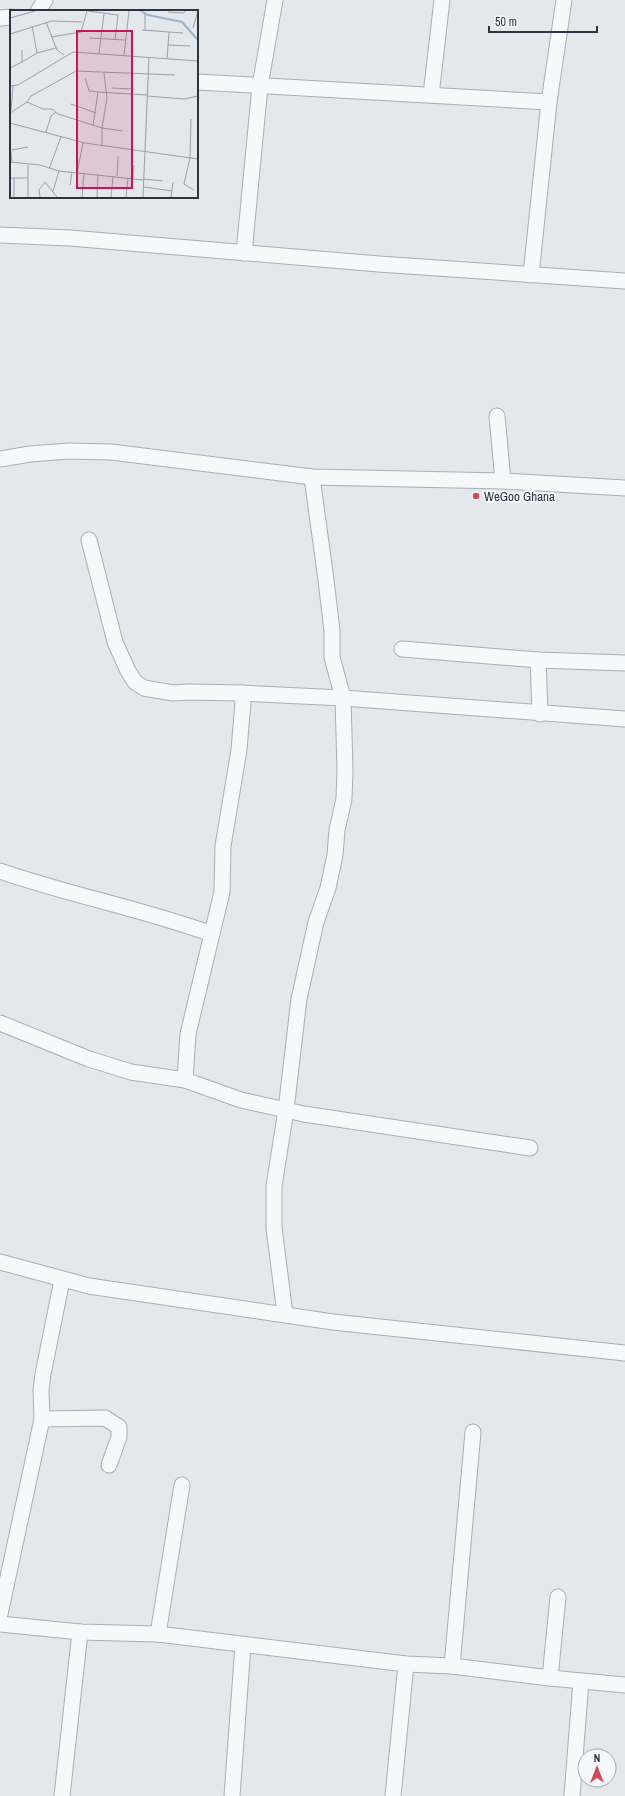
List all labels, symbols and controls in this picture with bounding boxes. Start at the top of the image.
scale bar [489,8,597,34]
inset map [10,10,198,198]
text: 50 m [495,14,517,30]
place label: WeGoo Ghana [484,488,555,505]
marker: WeGoo Ghana [471,491,481,501]
north arrow [577,1748,617,1788]
text: N [594,1751,600,1765]

